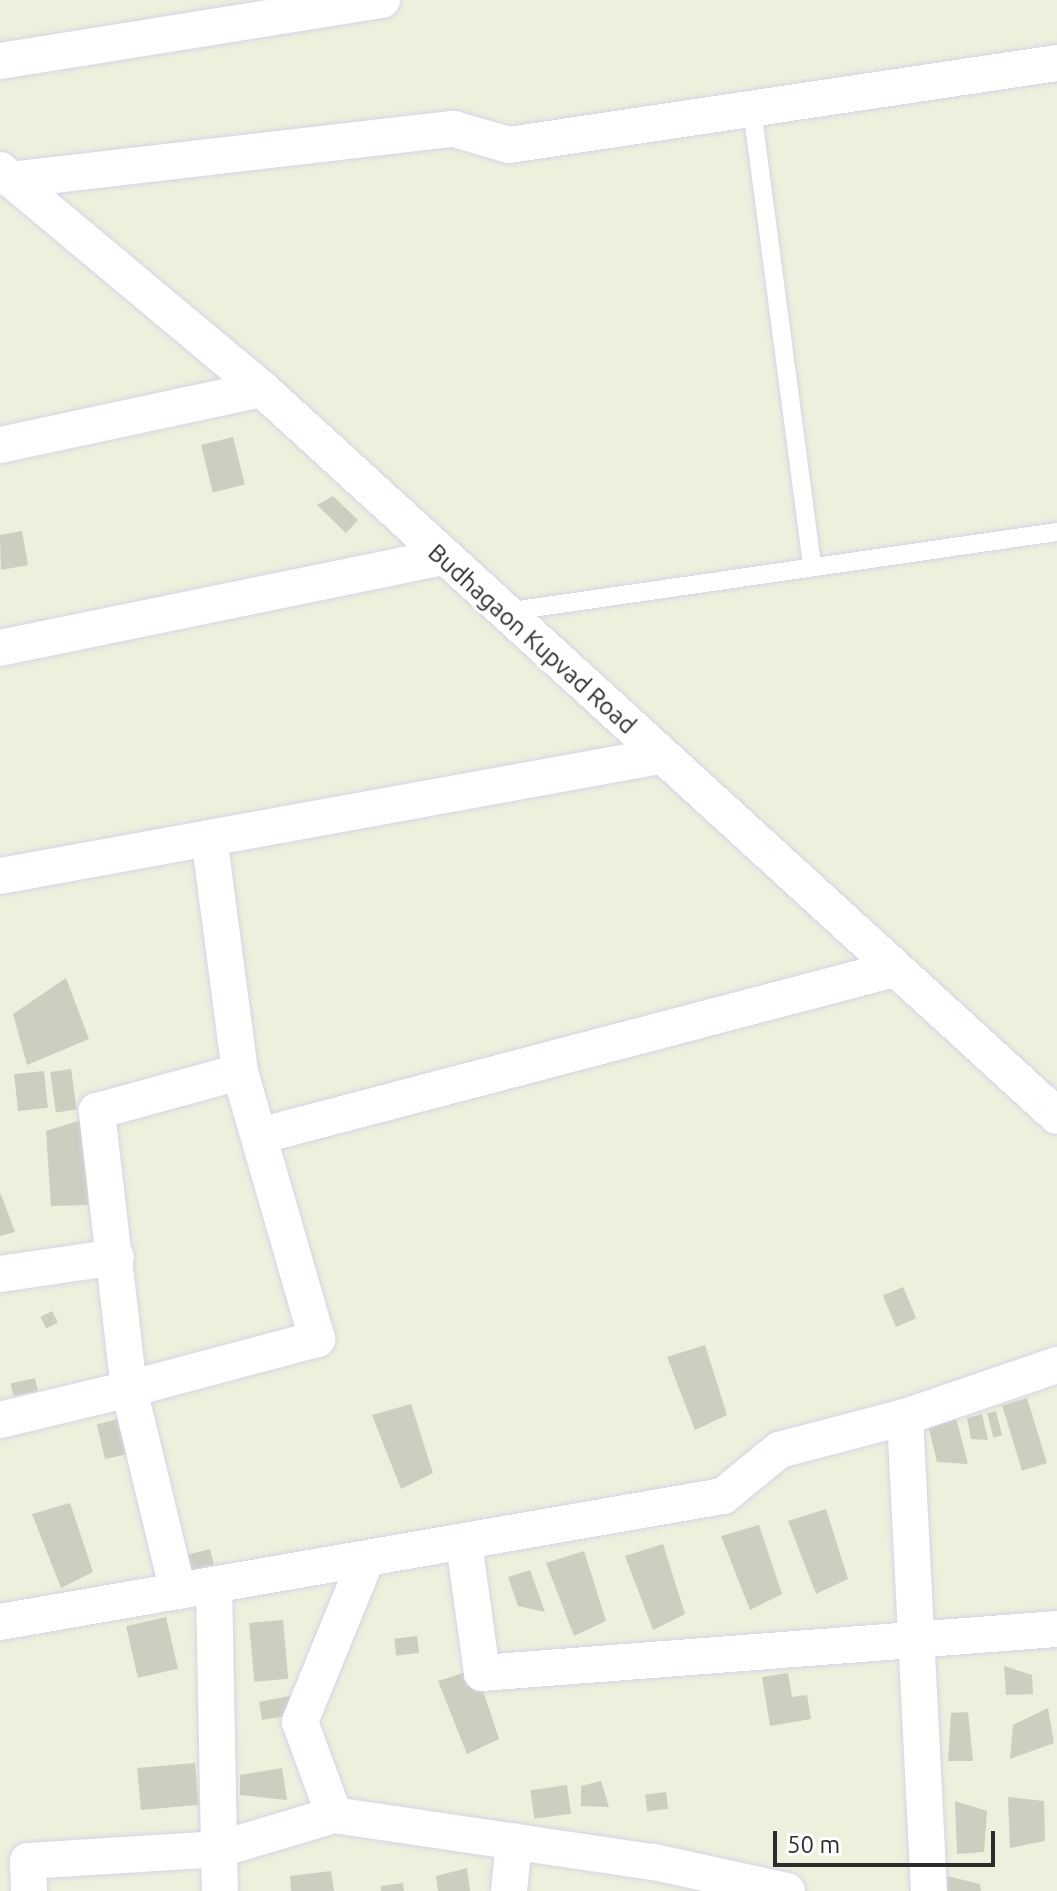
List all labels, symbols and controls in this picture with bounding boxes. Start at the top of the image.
street label: Budhagaon Kupvad Road [422,538,642,740]
scale bar [777,1815,999,1865]
text: 50 m [787,1831,840,1858]

